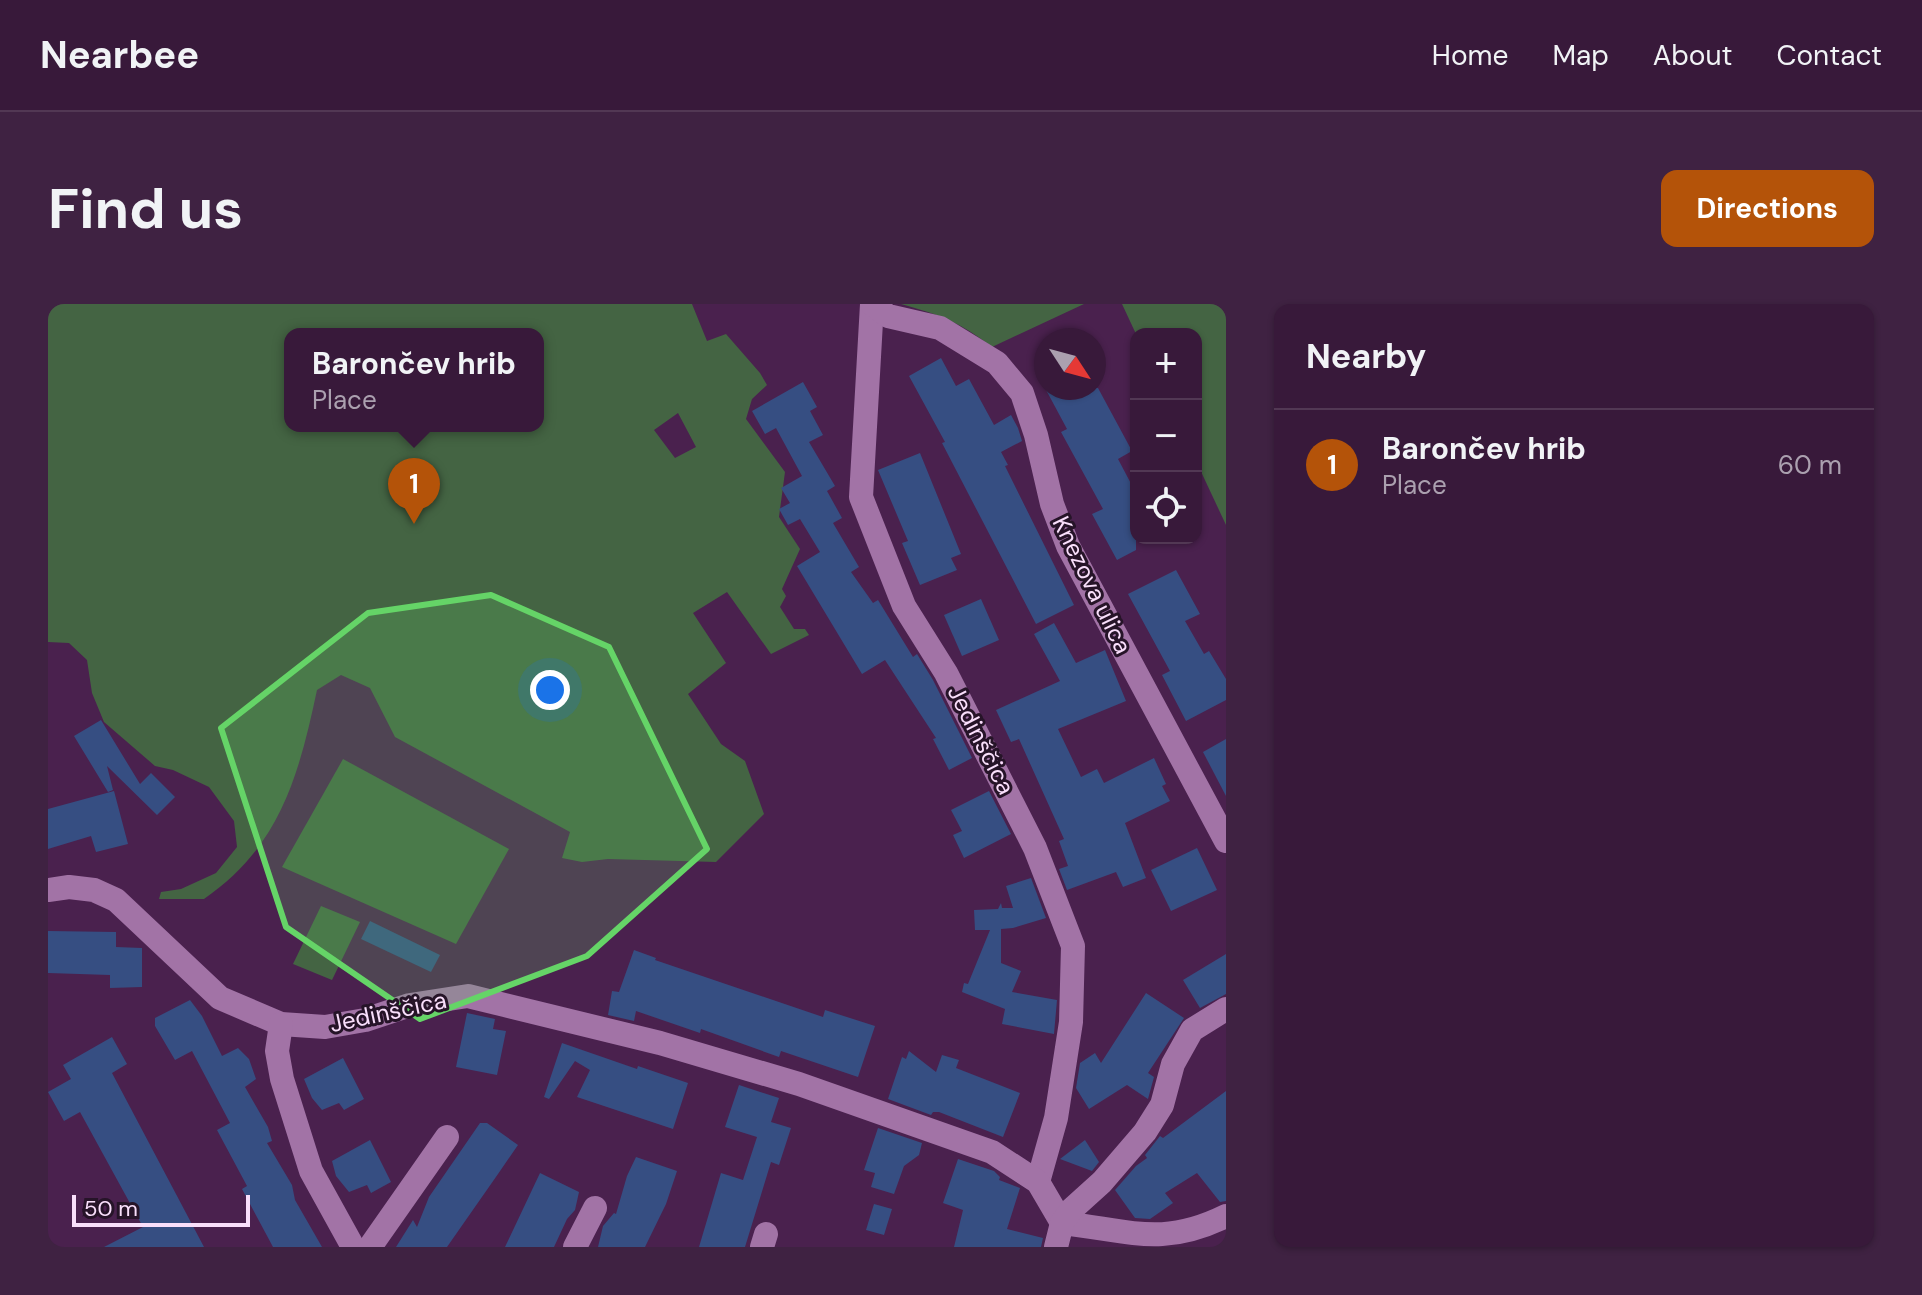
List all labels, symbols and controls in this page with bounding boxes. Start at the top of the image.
text: Nearbee [40,30,199,80]
text: Home [1432,37,1508,74]
text: Map [1552,37,1609,74]
text: About [1653,37,1732,74]
text: Contact [1776,37,1882,74]
button: Directions [1661,170,1874,247]
text: Find us [48,172,243,245]
popup [284,328,544,432]
north arrow [1034,328,1106,400]
map controls [1130,328,1202,544]
button: + [1130,328,1202,400]
text: Nearby [1306,334,1426,379]
text: Barončev hrib [312,344,516,383]
text: Place [312,383,377,417]
button: − [1130,400,1202,472]
text: Barončev hrib [1382,429,1586,468]
text: 1 [1327,448,1337,482]
text: 60 m [1778,448,1842,482]
pin: 1 [388,458,440,524]
text: Place [1382,468,1447,502]
button: locate [1130,472,1202,544]
street label: Knezova ulica [1046,511,1139,659]
your location [530,670,570,710]
street label: Jedinščica [941,680,1022,800]
street label: Jedinščica [327,984,449,1039]
scale bar [72,1191,250,1227]
text: 50 m [84,1194,138,1223]

